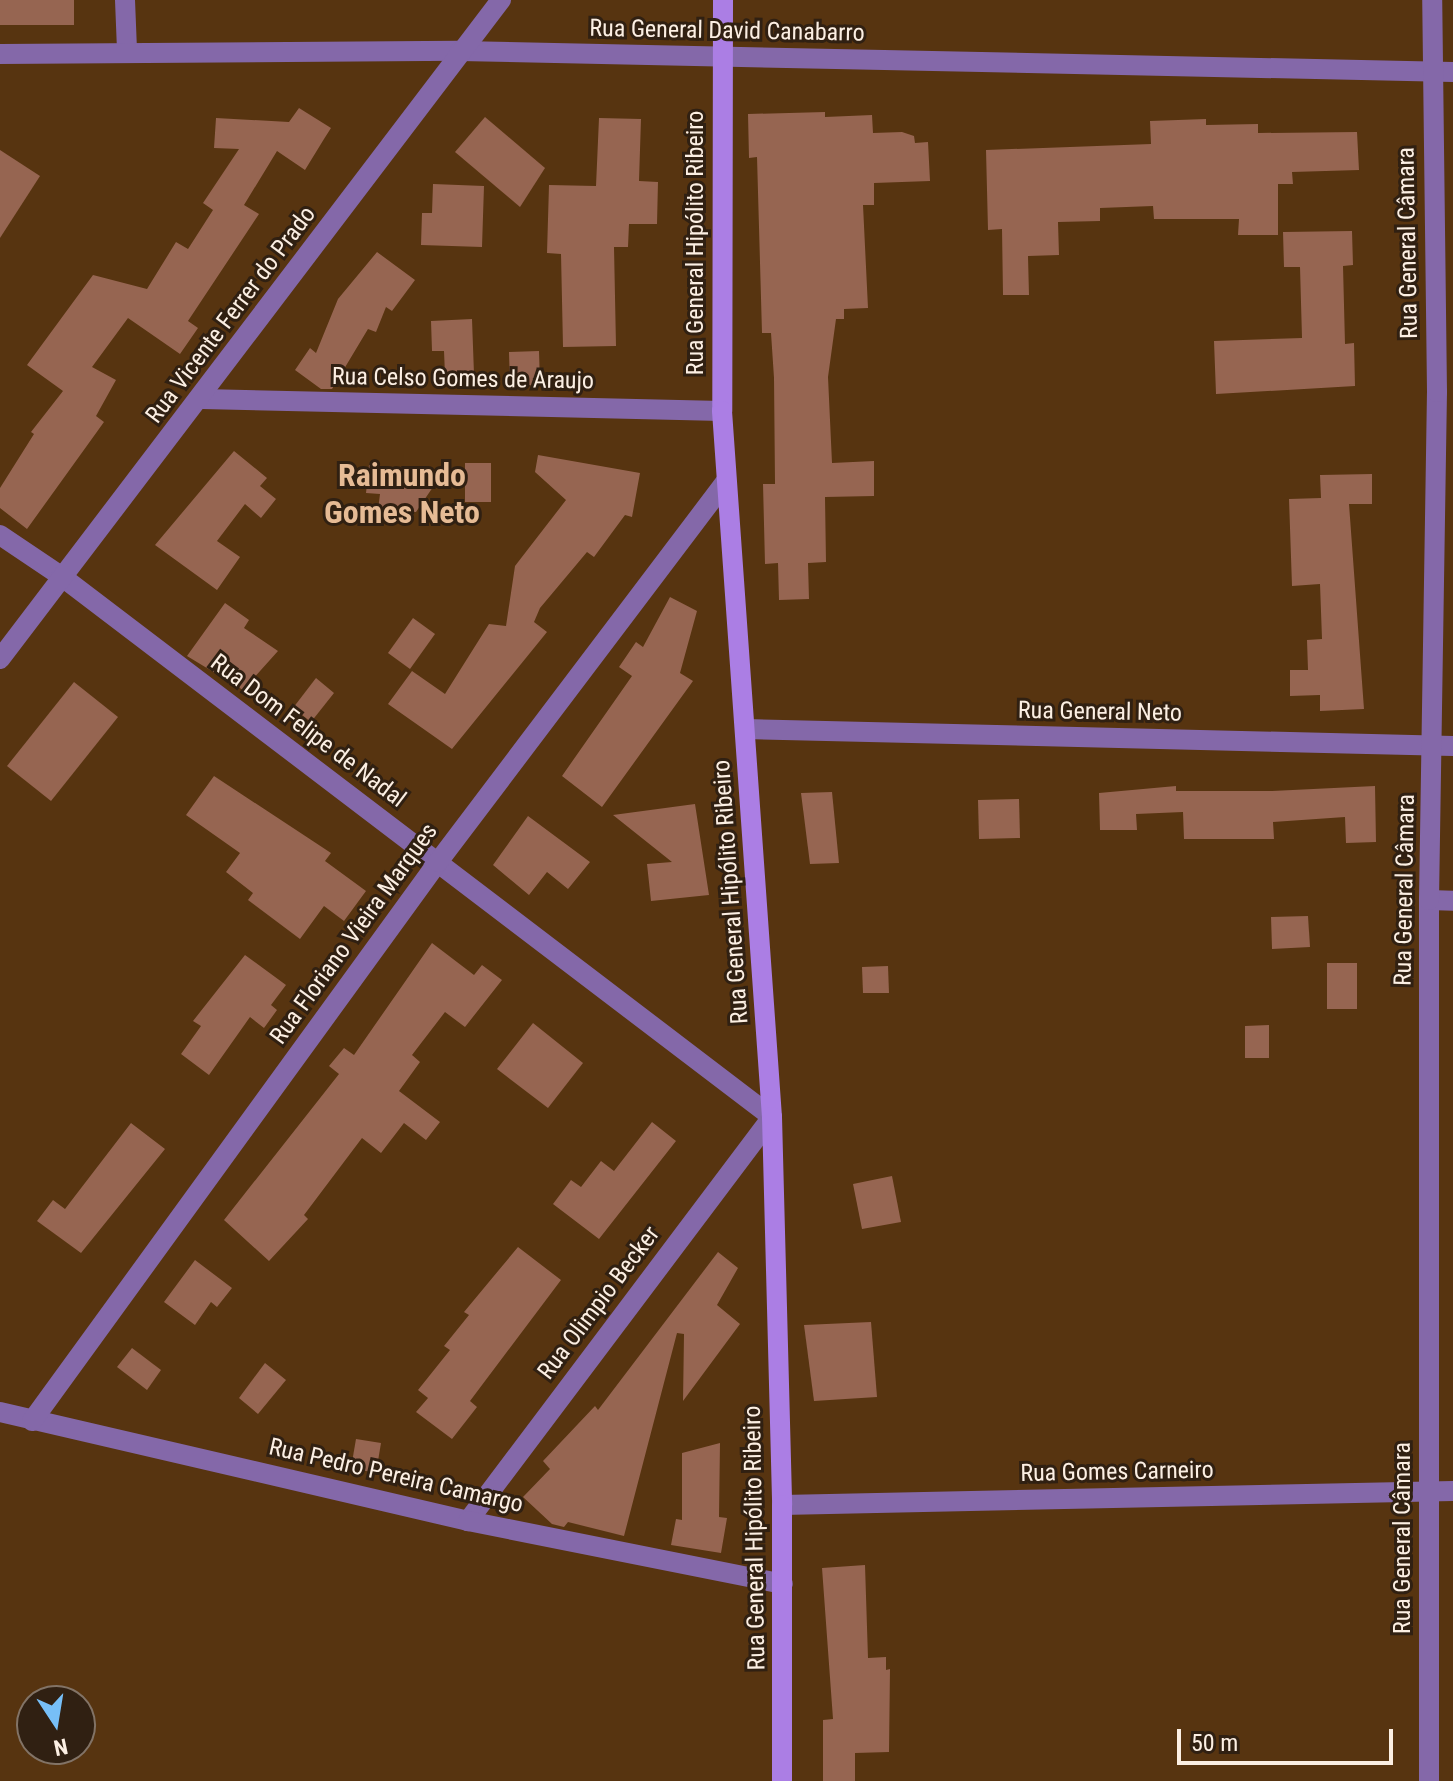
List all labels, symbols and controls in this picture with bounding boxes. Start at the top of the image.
street label: Rua General David Canabarro [589,14,865,48]
street label: Rua General Hipólito Ribeiro [682,111,710,375]
street label: Rua General Câmara [1392,147,1424,339]
street label: Rua Vicente Ferrer do Prado [140,201,322,429]
street label: Rua Celso Gomes de Araujo [332,362,594,396]
district label: Raimundo Gomes Neto [324,457,480,532]
street label: Rua Dom Felipe de Nadal [205,648,411,814]
street label: Rua General Neto [1018,696,1182,728]
street label: Rua General Hipólito Ribeiro [707,759,755,1025]
street label: Rua General Câmara [1389,794,1421,986]
street label: Rua Floriano Vieira Marques [264,818,444,1050]
street label: Rua Olimpio Becker [532,1221,666,1385]
street label: Rua General Hipólito Ribeiro [738,1405,772,1671]
street label: Rua Pedro Pereira Camargo [266,1433,526,1519]
street label: Rua General Câmara [1389,1442,1417,1634]
street label: Rua Gomes Carneiro [1020,1456,1214,1488]
north arrow [16,1685,96,1765]
scale bar [1181,1713,1397,1763]
text: 50 m [1191,1729,1238,1757]
text: N [51,1733,70,1761]

